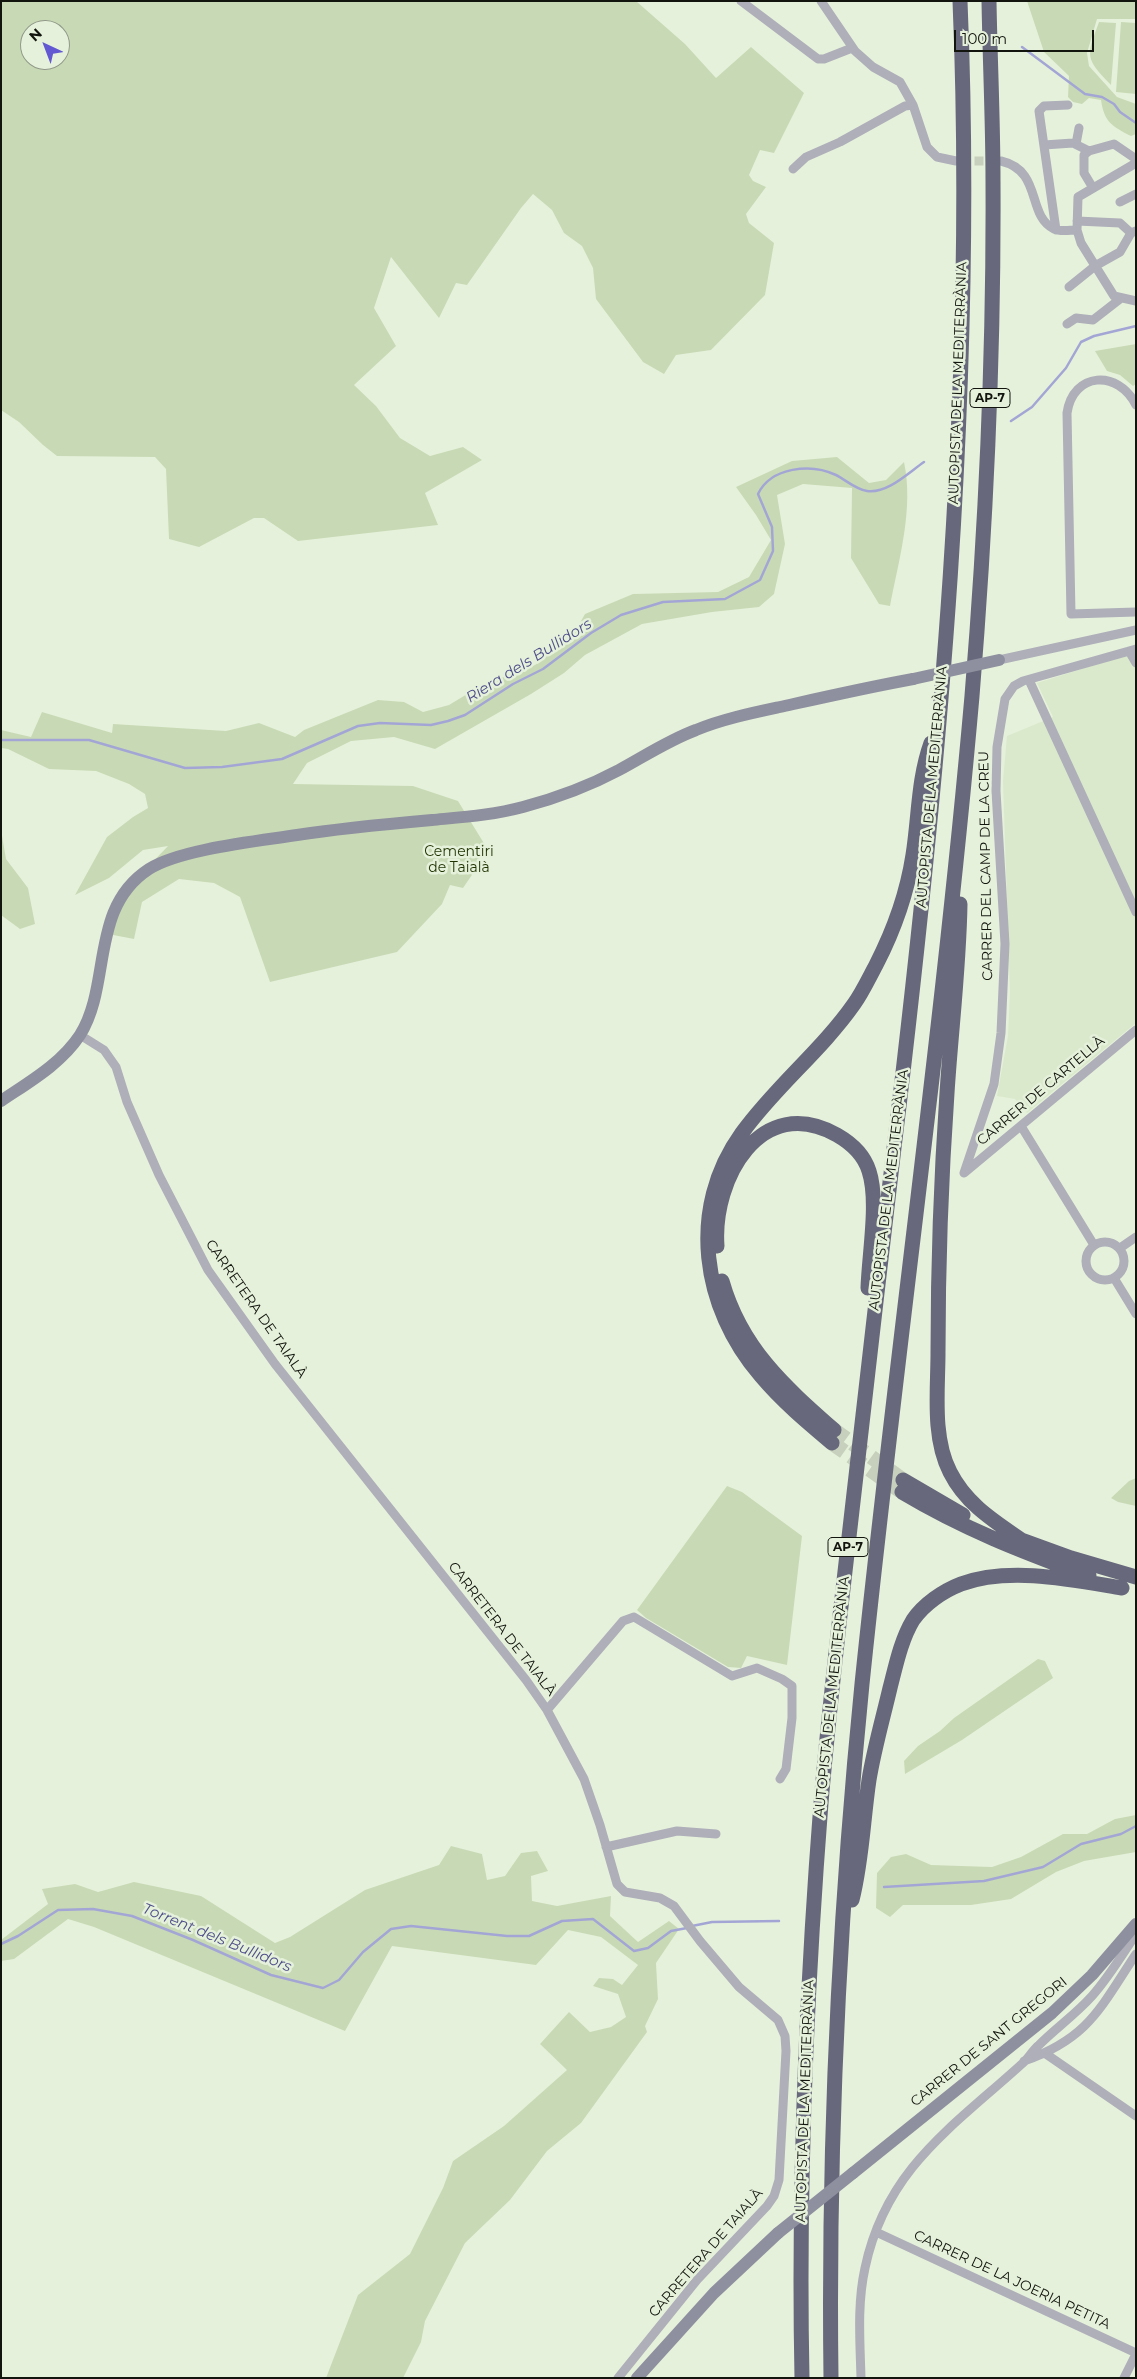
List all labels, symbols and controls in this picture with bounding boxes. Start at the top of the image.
north arrow [20,20,70,70]
scale bar [957,20,1097,52]
text: N [25,24,46,45]
text: 100 m [962,29,1007,48]
street label: AUTOPISTA DE LA MEDITERRÀNIA [945,261,971,505]
road number: AP-7 [970,388,1010,408]
water label: Riera dels Bullidors [463,615,595,707]
street label: AUTOPISTA DE LA MEDITERRÀNIA [913,665,951,909]
street label: CARRER DEL CAMP DE LA CREU [976,751,996,981]
park label: Cementiri de Taialà [424,844,494,876]
street label: CARRER DE CARTELLÀ [974,1033,1108,1149]
street label: AUTOPISTA DE LA MEDITERRÀNIA [866,1069,912,1311]
street label: CARRETERA DE TAIALÀ [202,1236,310,1382]
road number: AP-7 [828,1538,868,1556]
street label: CARRETERA DE TAIALÀ [445,1559,559,1699]
street label: AUTOPISTA DE LA MEDITERRÀNIA [811,1575,853,1819]
water label: Torrent dels Bullidors [140,1900,294,1976]
street label: CARRER DE SANT GREGORI [907,1974,1071,2110]
street label: AUTOPISTA DE LA MEDITERRÀNIA [792,1979,818,2223]
street label: CARRETERA DE TAIALÀ [645,2185,767,2321]
street label: CARRER DE LA JOERIA PETITA [911,2227,1113,2333]

